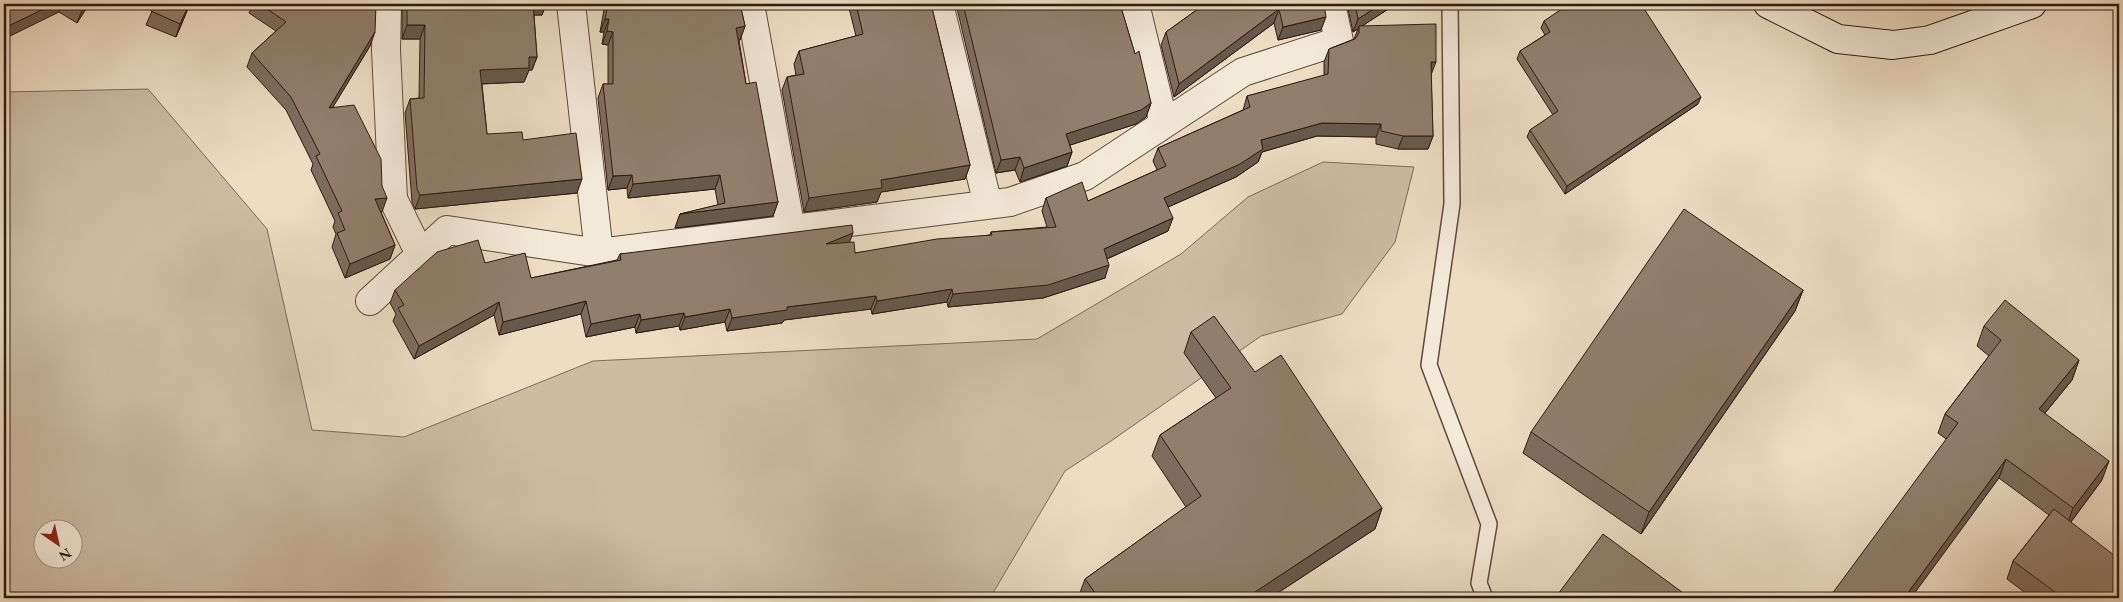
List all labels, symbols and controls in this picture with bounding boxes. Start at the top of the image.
north arrow [32,520,82,570]
text: N [55,544,75,566]

